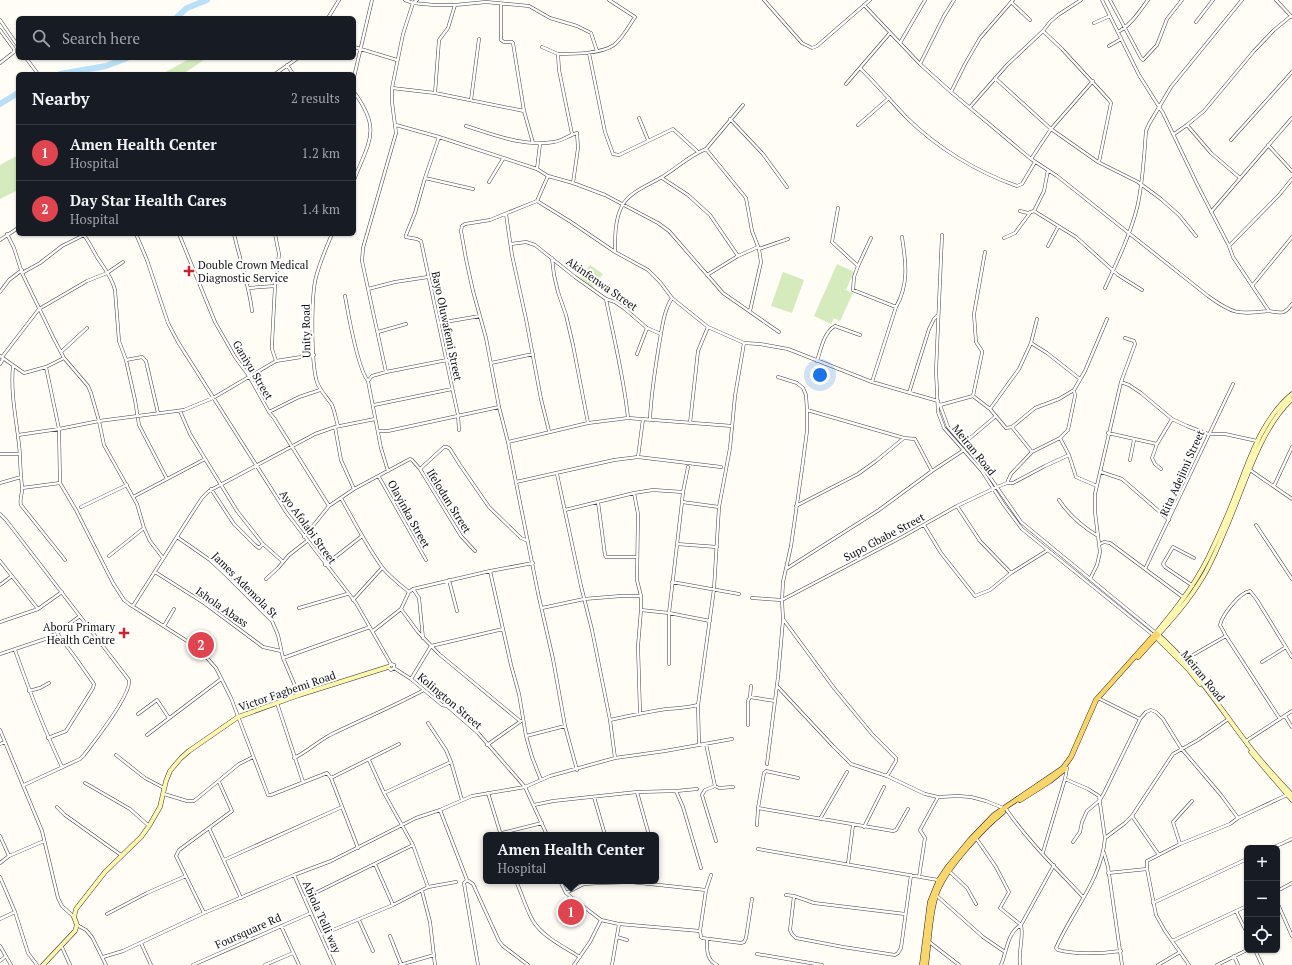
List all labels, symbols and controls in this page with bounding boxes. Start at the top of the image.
search box [16,16,356,60]
icon: search [30,27,52,49]
text: Search here [62,28,140,48]
text: Nearby [32,87,90,110]
text: 2 results [291,89,340,107]
text: Amen Health Center [70,134,217,154]
text: 1 [41,144,49,162]
text: 1.2 km [301,144,340,162]
text: Hospital [70,154,119,172]
text: Day Star Health Cares [70,190,227,210]
text: 2 [41,200,49,218]
text: 1.4 km [301,200,340,218]
text: Hospital [70,210,119,228]
street label: Akinfenwa Street [563,254,641,314]
place label: Double Crown Medical Diagnostic Service [198,258,309,285]
marker: Double Crown Medical Diagnostic Service [183,265,195,277]
street label: Bayo Oluwafemi Street [429,270,465,382]
street label: Unity Road [299,304,313,358]
street label: Ganiyu Street [230,338,276,402]
your location [810,365,830,385]
street label: Meiran Road [949,422,999,478]
street label: Rita Adejimi Street [1157,428,1207,518]
street label: Ifelodun Street [424,466,474,536]
street label: Olayinka Street [385,478,433,550]
street label: Ayo Afolabi Street [276,487,340,567]
street label: Supo Gbabe Street [841,510,927,564]
street label: James Ademola St [209,549,281,621]
street label: Ishola Abass [193,584,251,630]
place label: Aboru Primary Health Centre [43,620,115,647]
marker: Aboru Primary Health Centre [118,627,130,639]
pin: 2 [188,630,214,660]
street label: Meiran Road [1178,648,1228,704]
street label: Victor Fagbemi Road [237,668,337,714]
street label: Kolington Street [415,670,485,732]
popup [483,832,659,884]
text: Amen Health Center [498,839,644,859]
map controls [1244,845,1280,953]
button: + [1244,845,1280,881]
text: Hospital [498,859,546,877]
street label: Abiola Telli way [300,879,344,956]
button: − [1244,881,1280,917]
pin: 1 [558,897,584,927]
street label: Foursquare Rd [213,910,283,952]
button: locate [1244,917,1280,953]

